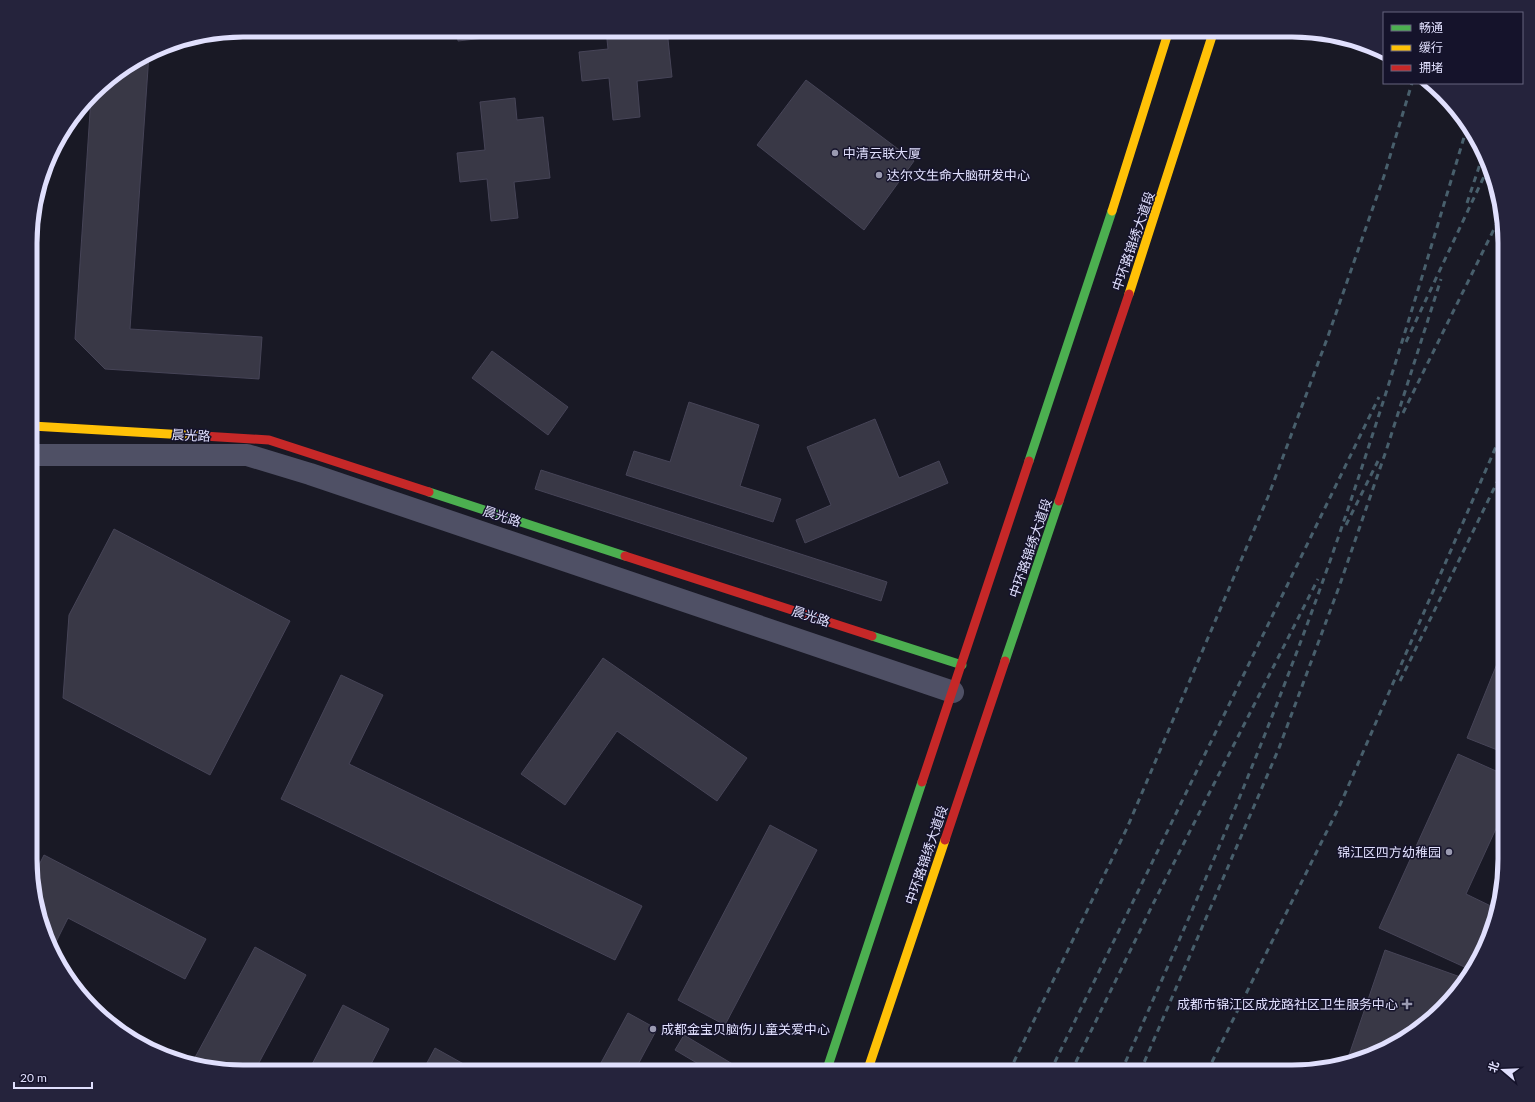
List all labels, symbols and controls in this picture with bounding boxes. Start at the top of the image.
legend [1383,12,1523,84]
text: 畅通 [1419,20,1443,35]
text: 缓行 [1419,40,1443,55]
text: 拥堵 [1419,60,1443,75]
place label: 中清云联大厦 [843,145,921,161]
marker: 中清云联大厦 [830,148,840,158]
place label: 达尔文生命大脑研发中心 [887,167,1030,183]
marker: 达尔文生命大脑研发中心 [874,170,884,180]
street label: 中环路锦绣大道段 [1109,189,1157,293]
street label: 晨光路 [171,426,211,444]
street label: 中环路锦绣大道段 [1006,496,1054,600]
street label: 晨光路 [481,502,523,530]
street label: 晨光路 [790,602,832,630]
street label: 中环路锦绣大道段 [902,803,950,907]
place label: 锦江区四方幼稚园 [1337,844,1441,860]
marker: 锦江区四方幼稚园 [1444,847,1454,857]
place label: 成都市锦江区成龙路社区卫生服务中心 [1177,996,1398,1012]
marker: 成都市锦江区成龙路社区卫生服务中心 [1401,998,1413,1010]
place label: 成都金宝贝脑伤儿童关爱中心 [661,1021,830,1037]
marker: 成都金宝贝脑伤儿童关爱中心 [648,1024,658,1034]
north arrow [1483,1050,1523,1090]
text: 北 [1485,1059,1501,1074]
scale bar [14,1064,92,1090]
text: 20 m [20,1070,47,1085]

